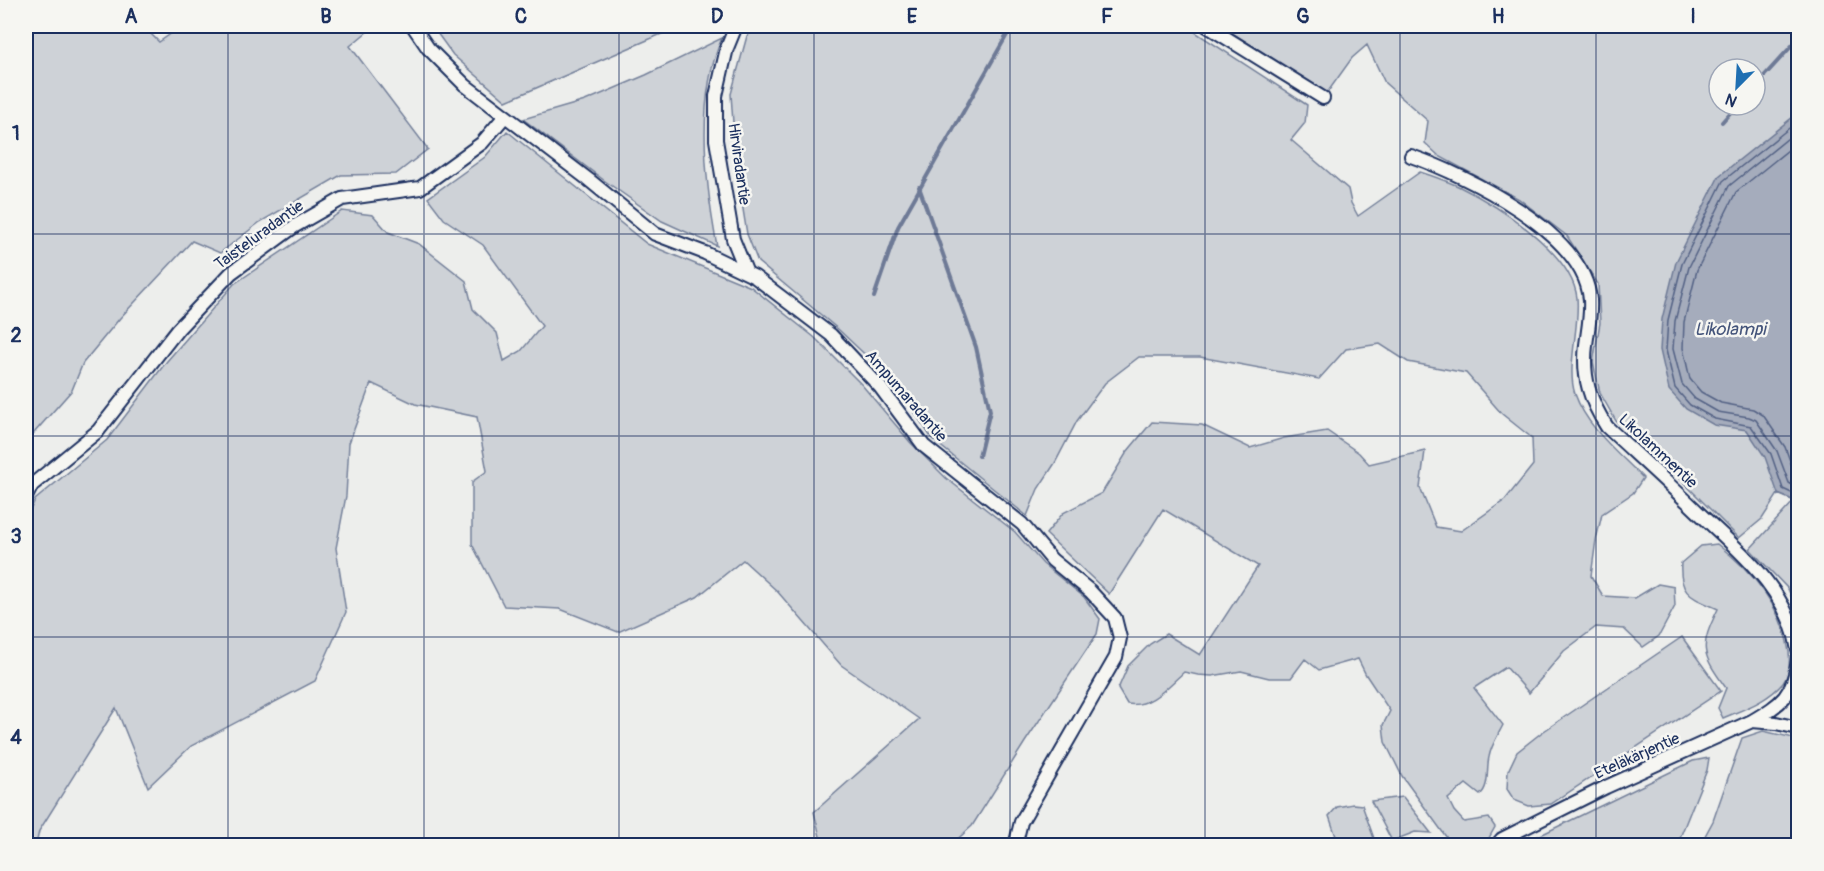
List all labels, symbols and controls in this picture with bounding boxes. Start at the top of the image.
text: A [125,4,138,29]
text: B [320,4,332,29]
text: C [515,4,527,29]
text: D [711,4,724,29]
text: E [907,4,918,29]
text: F [1101,4,1113,29]
text: G [1296,4,1310,29]
text: H [1492,4,1505,29]
text: I [1690,4,1696,29]
north arrow [1707,57,1767,117]
text: N [1722,88,1740,111]
text: 1 [12,121,20,146]
street label: Hirviradantie [723,122,755,206]
street label: Taisteluradantie [210,196,308,274]
water label: Likolampi [1695,318,1768,341]
text: 2 [10,323,22,348]
street label: Ampumaradantie [861,346,951,446]
street label: Likolammentie [1614,409,1702,493]
text: 3 [10,524,22,549]
text: 4 [10,725,22,750]
street label: Eteläkärjentie [1591,728,1683,784]

